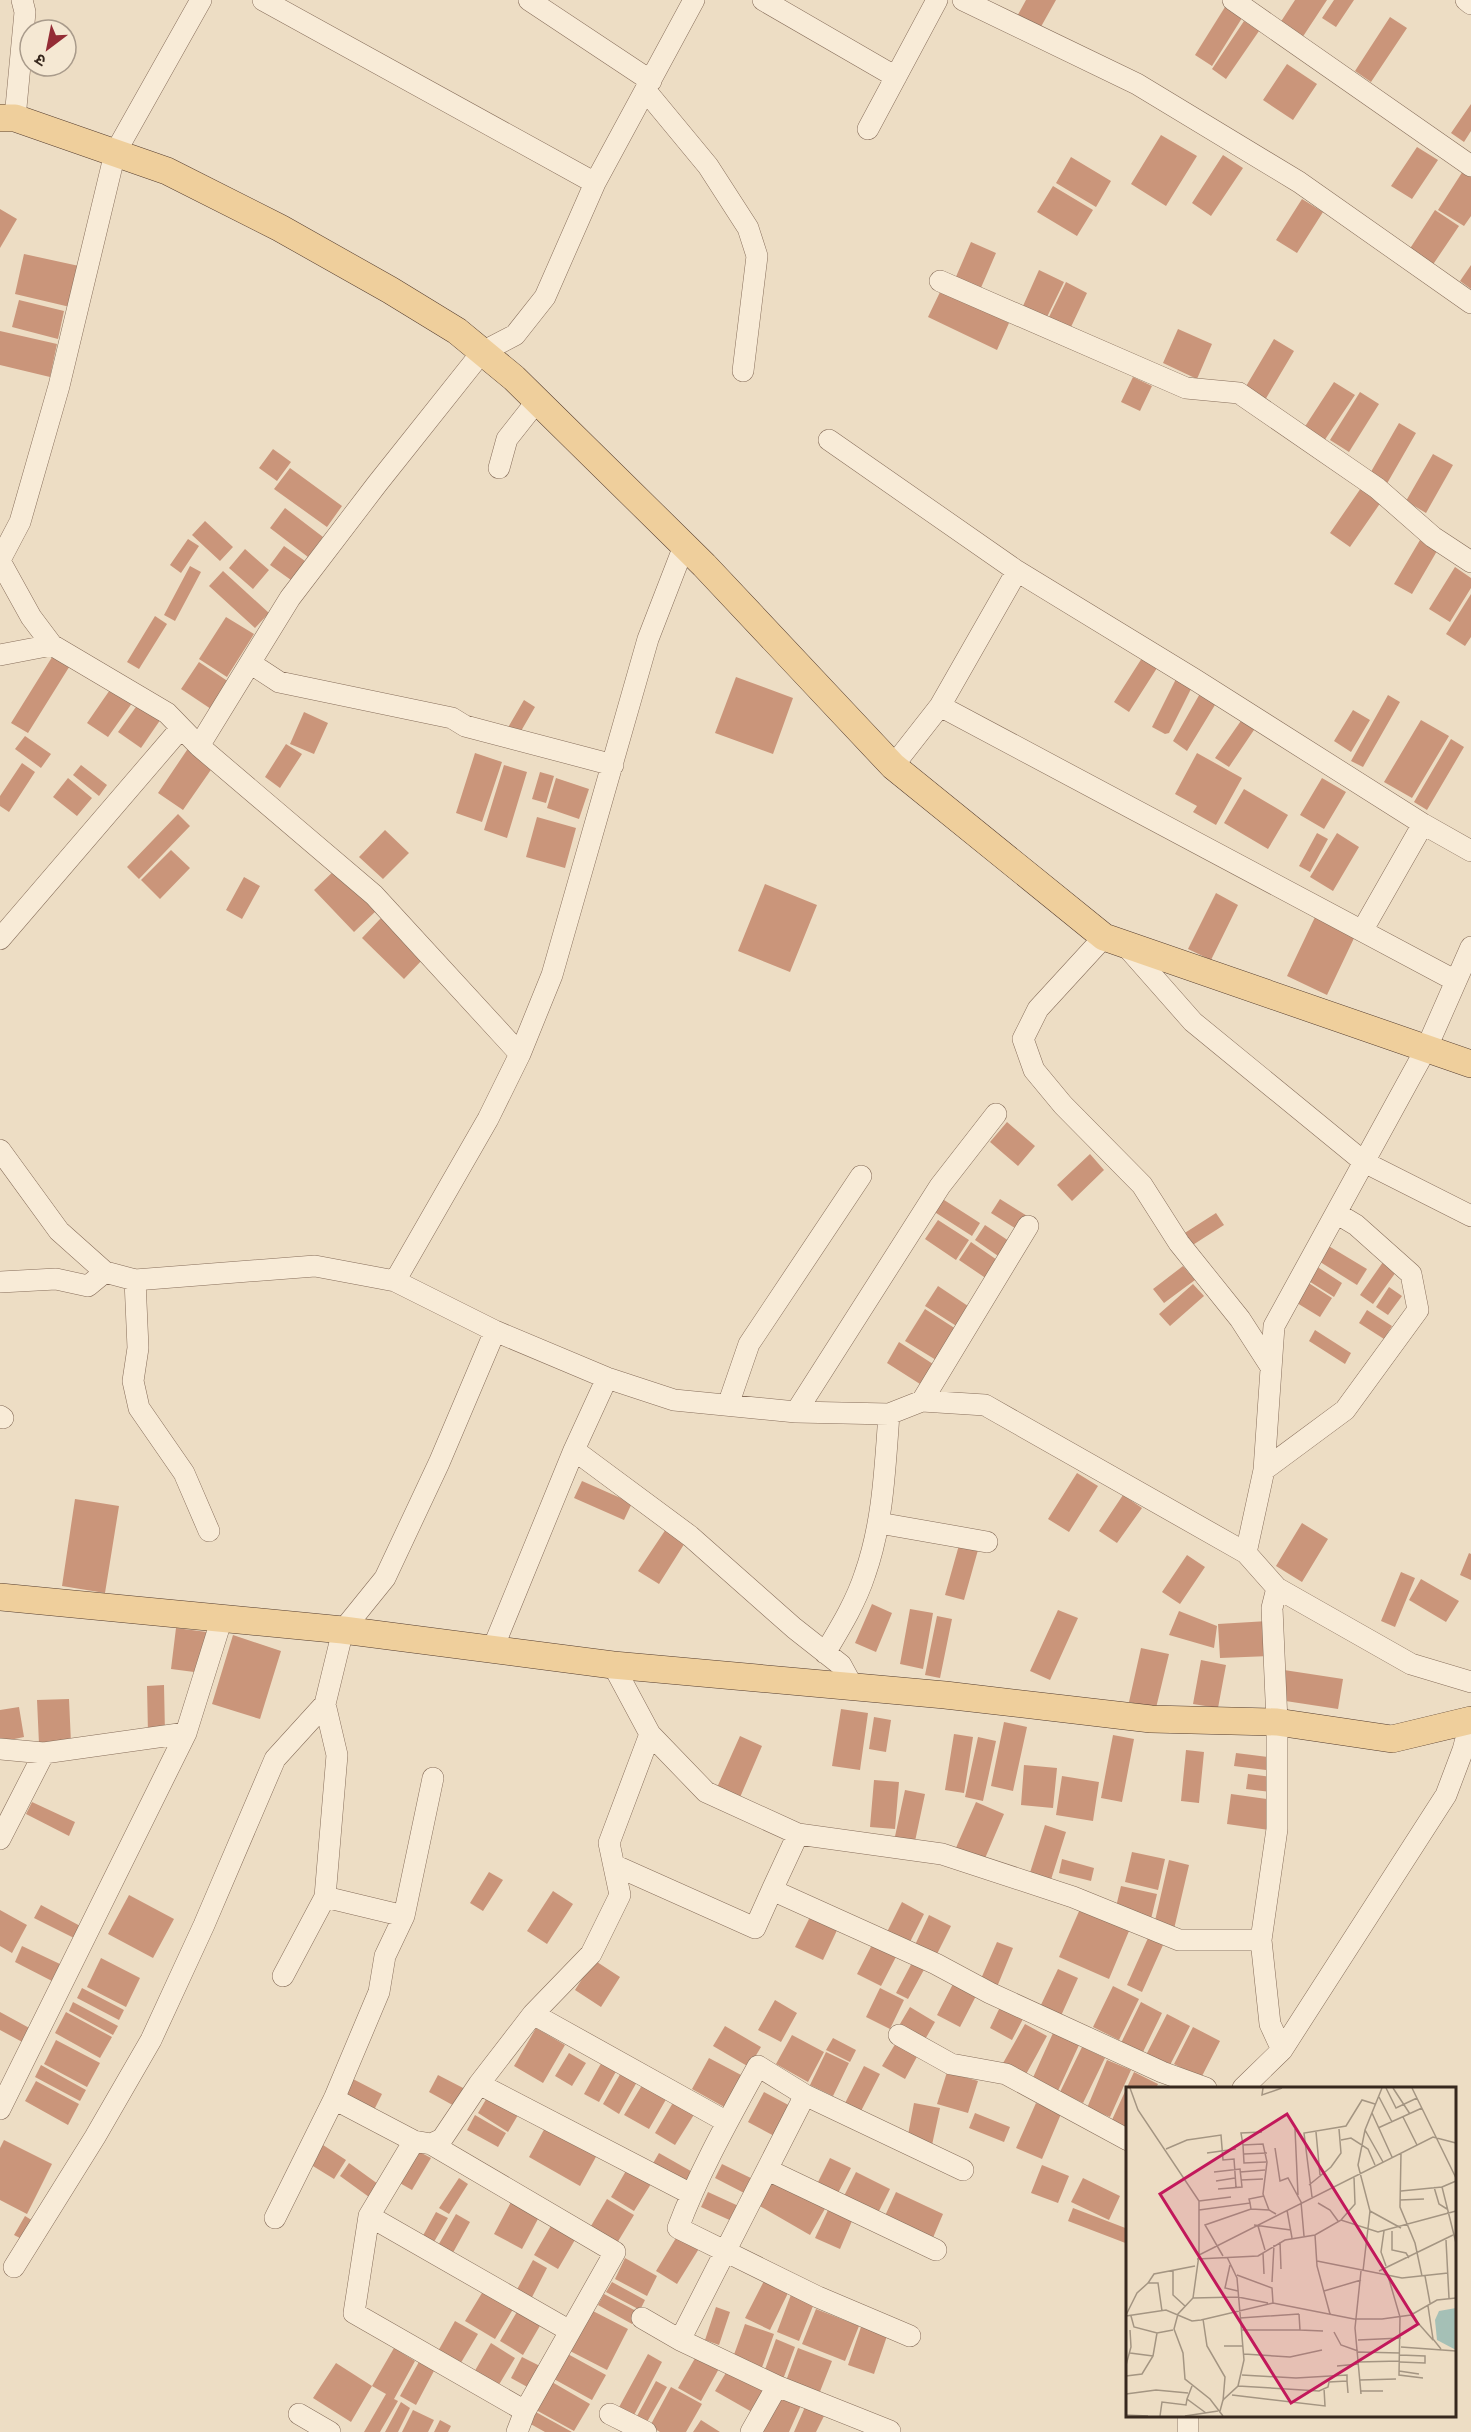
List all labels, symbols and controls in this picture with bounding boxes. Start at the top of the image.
north arrow [18,18,78,78]
text: उ [30,49,50,73]
inset map [1126,2087,1456,2417]

